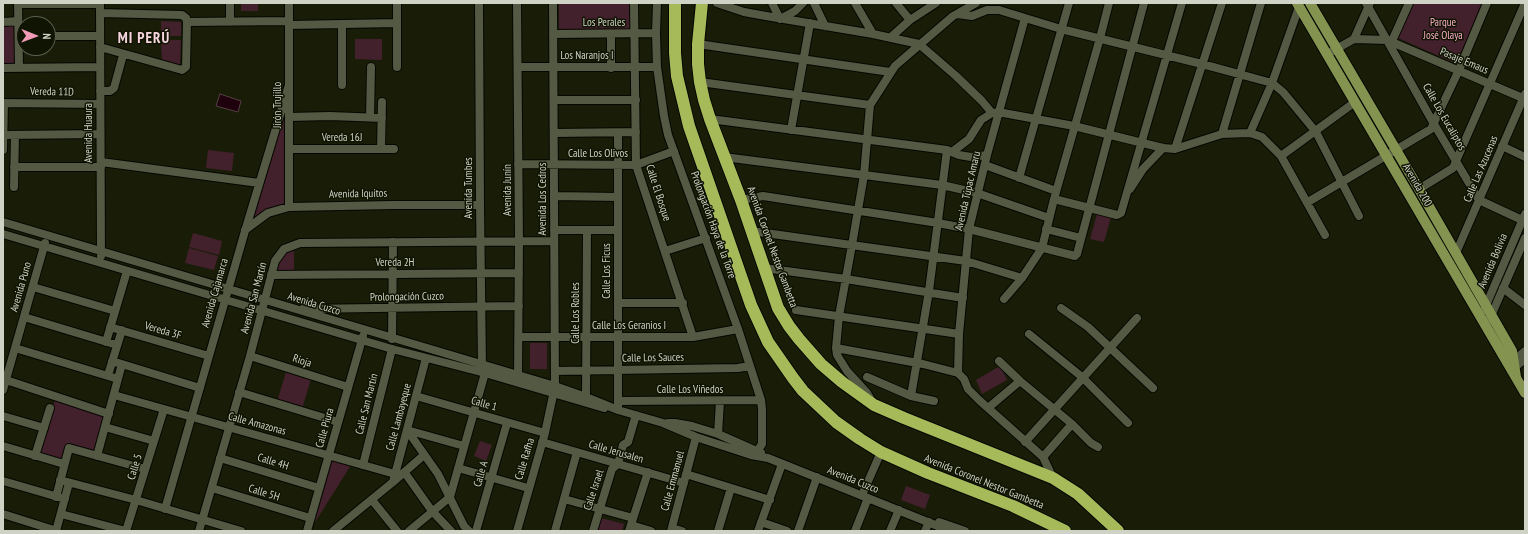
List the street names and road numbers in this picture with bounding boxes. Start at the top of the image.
street label: Los Perales [583,16,625,30]
street label: Pasaje Emaus [1438,45,1490,77]
street label: Los Naranjos I [560,49,614,63]
street label: Calle Los Eucaliptos [1420,81,1468,153]
street label: Jirón Trujillo [271,82,285,128]
street label: Vereda 11D [30,85,74,99]
street label: Avenida Huaura [82,103,96,163]
street label: Vereda 16J [322,131,362,145]
street label: Calle Las Azucenas [1461,134,1501,204]
street label: Calle Los Olivos [568,147,628,161]
street label: Avenida Túpac Amaru [952,150,984,232]
street label: Avenida Tumbes [462,157,476,219]
street label: Avenida 200 [1399,161,1435,209]
street label: Avenida Los Cedros [536,163,550,235]
street label: Calle El Bosque [643,163,673,223]
street label: Avenida Junín [501,164,515,216]
street label: Prolongación Haya de la Torre [687,170,739,280]
street label: Avenida Coronel Nestor Gambetta [744,185,800,309]
street label: Avenida Iquitos [329,187,387,201]
street label: Avenida Bolivia [1476,232,1510,290]
street label: Calle Los Ficus [600,243,614,299]
street label: Vereda 2H [376,256,414,270]
street label: Avenida Cajamarca [199,257,231,329]
street label: Avenida Puno [8,260,34,314]
street label: Avenida San Martín [238,261,270,335]
street label: Calle Los Robles [569,282,583,344]
street label: Avenida Cuzco [286,290,342,318]
street label: Prolongación Cuzco [370,290,444,304]
street label: Vereda 3F [143,319,183,343]
street label: Calle Los Geranios I [592,319,666,333]
street label: Calle Los Sauces [622,351,684,365]
street label: Rioja [291,352,313,370]
street label: Calle San Martín [353,372,381,436]
street label: Calle Lambayeque [384,382,414,452]
street label: Calle Los Viñedos [657,383,723,397]
street label: Calle 1 [470,394,498,414]
street label: Calle Piura [313,407,337,449]
street label: Calle Amazonas [227,410,287,438]
street label: Calle Rafha [512,436,538,482]
street label: Calle Jerusalen [587,438,645,466]
street label: Calle Emmanuel [659,450,687,512]
street label: Calle 4H [256,451,290,473]
street label: Avenida Coronel Nestor Gambetta [922,452,1046,512]
street label: Calle 5 [125,453,145,481]
street label: Calle A [471,459,491,489]
street label: Avenida Cuzco [825,464,881,496]
street label: Calle Israel [581,468,607,512]
street label: Calle 5H [247,482,281,504]

